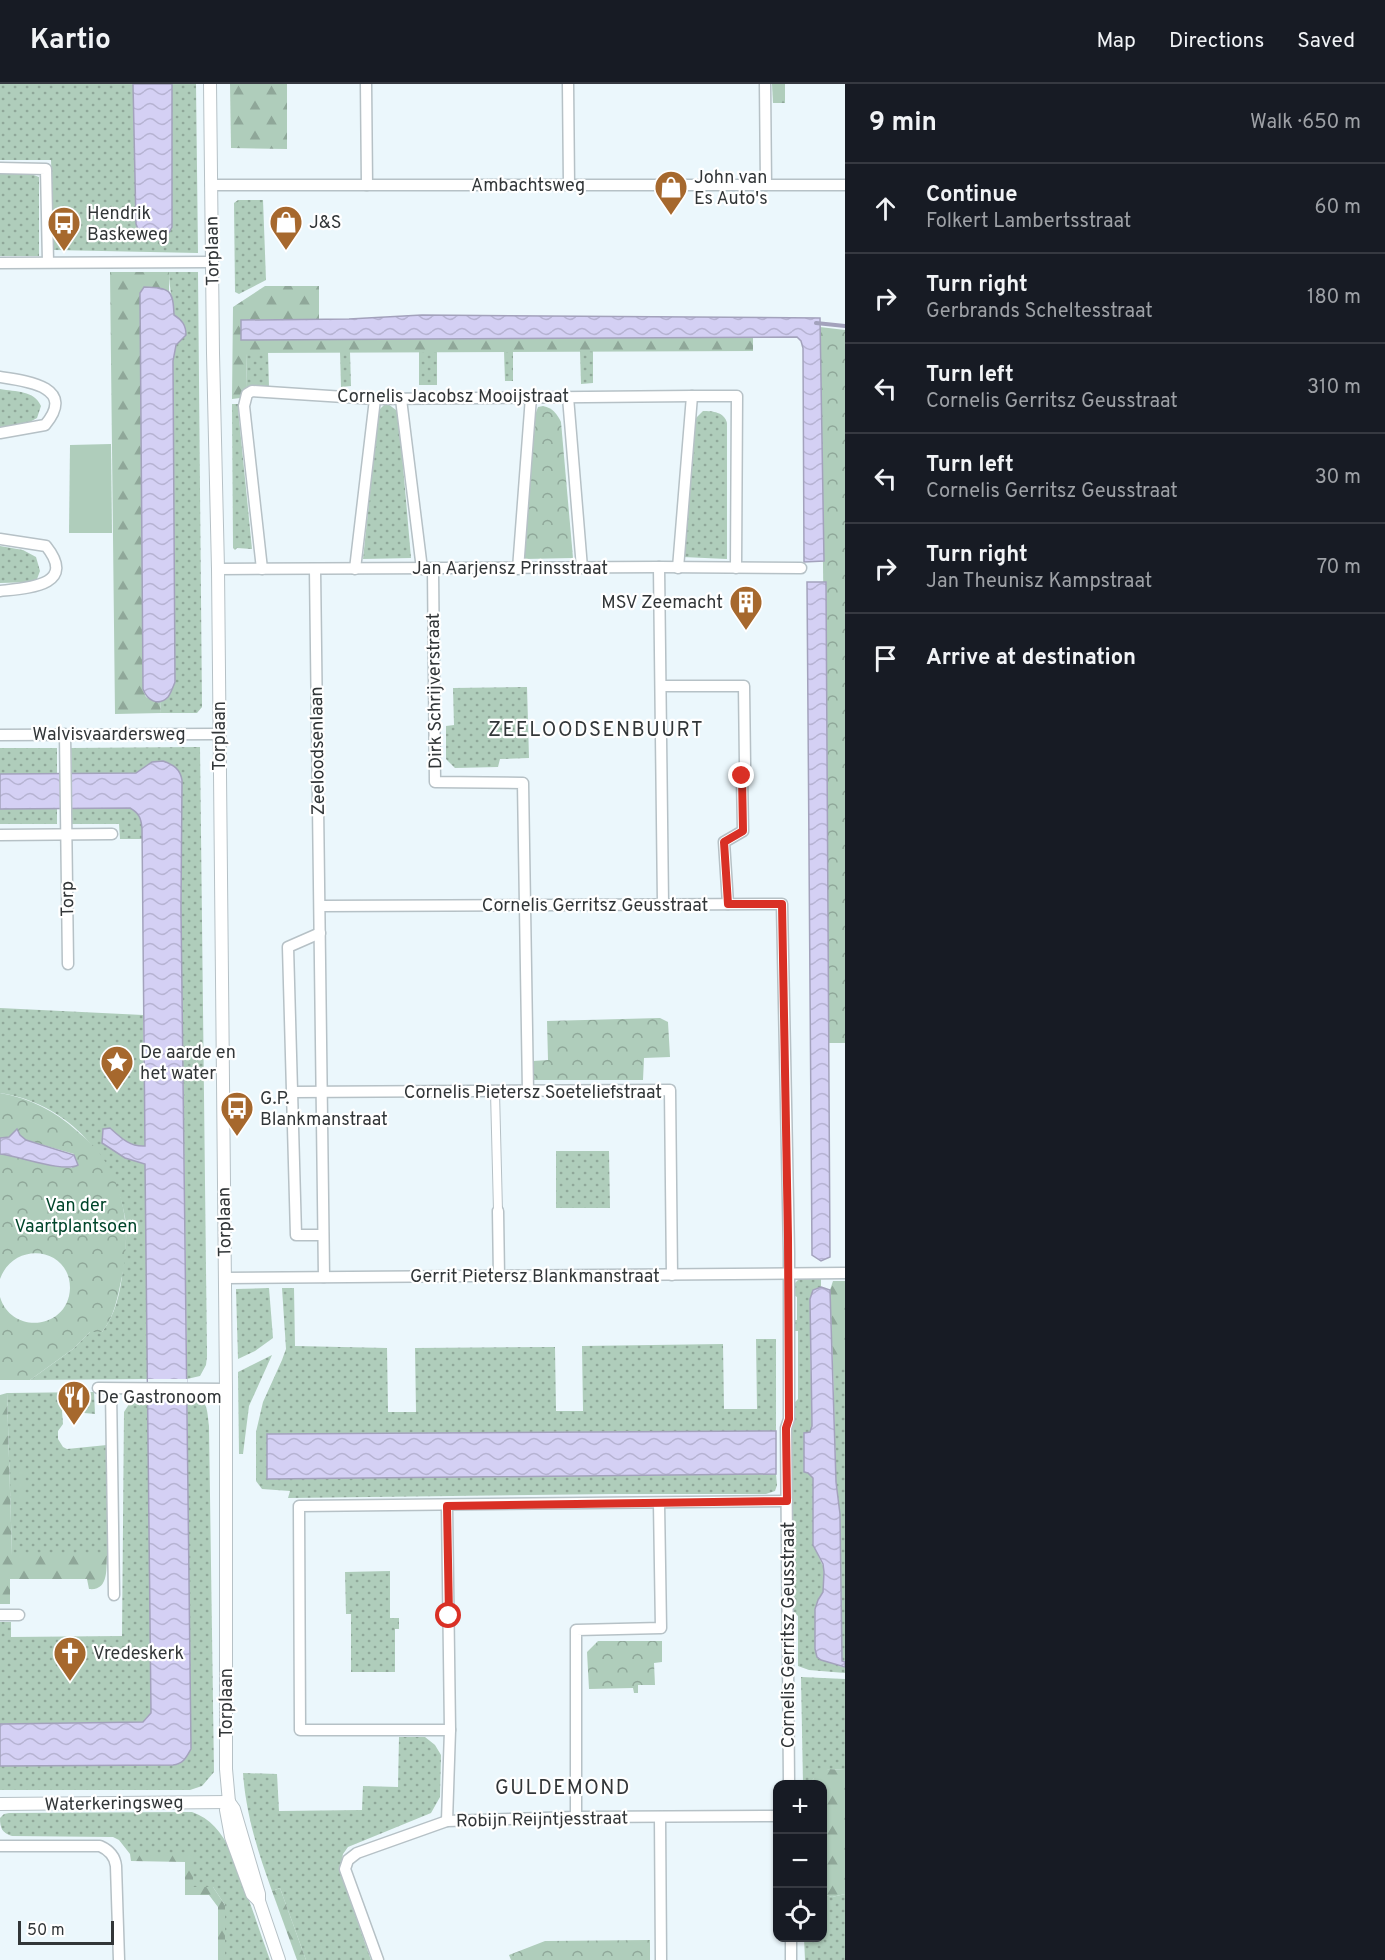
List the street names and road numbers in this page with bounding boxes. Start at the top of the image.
street label: Ambachtsweg [471,175,585,198]
street label: Torplaan [201,216,226,286]
street label: Cornelis Jacobsz Mooijstraat [337,386,569,409]
street label: Jan Aarjensz Prinsstraat [412,558,608,581]
street label: Dirk Schrijverstraat [423,613,448,769]
street label: Zeeloodsenlaan [306,686,331,816]
street label: Torplaan [209,701,232,771]
street label: Walvisvaardersweg [32,724,186,747]
street label: Torp [57,881,80,917]
street label: Cornelis Gerritsz Geusstraat [482,895,708,918]
street label: Cornelis Pietersz Soeteliefstraat [404,1082,662,1105]
street label: Torplaan [213,1187,238,1257]
street label: Gerrit Pietersz Blankmanstraat [410,1266,660,1289]
street label: Cornelis Gerritsz Geusstraat [778,1522,801,1748]
street label: Torplaan [216,1668,239,1738]
street label: Waterkeringsweg [44,1792,184,1817]
street label: Robijn Reijntjesstraat [456,1807,628,1834]

